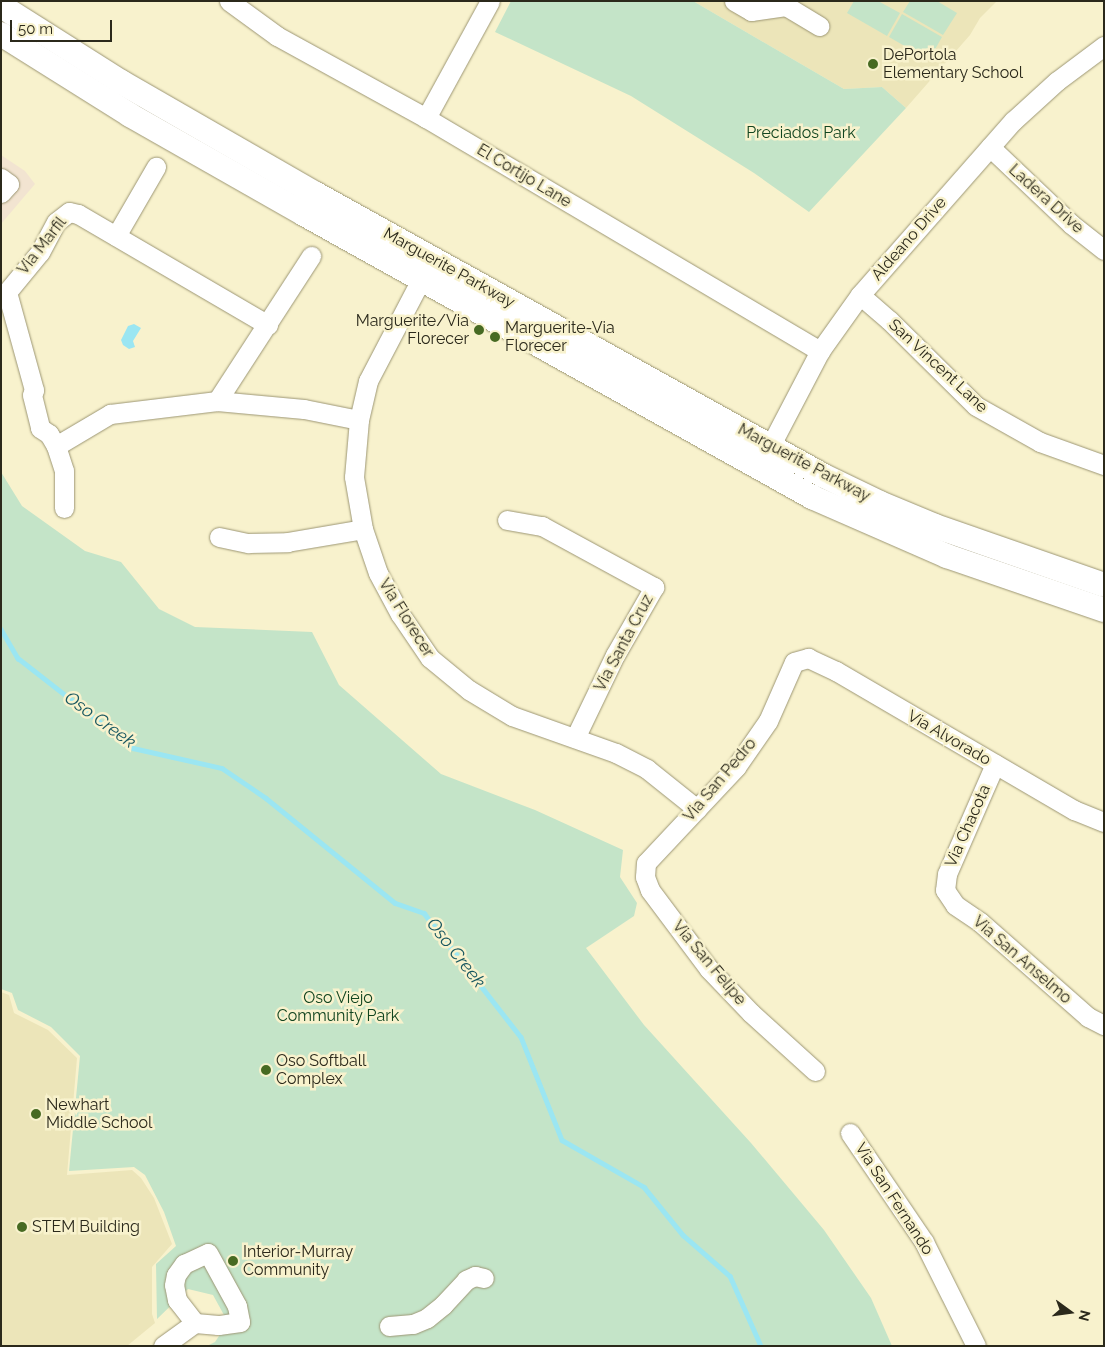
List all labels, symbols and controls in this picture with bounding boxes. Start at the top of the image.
scale bar [12,10,115,42]
text: 50 m [18,20,53,38]
place label: DePortola Elementary School [883,45,1023,83]
marker: DePortola Elementary School [867,58,879,70]
park label: Preciados Park [746,123,856,143]
street label: El Cortijo Lane [473,140,575,212]
street label: Ladera Drive [1005,160,1087,238]
street label: Aldeano Drive [868,193,950,285]
street label: Via Marfil [14,213,70,279]
street label: Marguerite Parkway [380,224,518,312]
place label: Marguerite/Via Florecer [356,311,469,349]
street label: San Vincent Lane [884,315,992,417]
place label: Marguerite-Via Florecer [505,318,615,356]
marker: Marguerite/Via Florecer [473,324,485,336]
marker: Marguerite-Via Florecer [489,331,501,343]
street label: Marguerite Parkway [734,420,874,506]
street label: Via Florecer [374,575,438,661]
street label: Via Santa Cruz [590,591,658,695]
water label: Oso Creek [60,687,140,753]
street label: Via Alvorado [904,706,994,770]
street label: Via San Pedro [680,734,760,826]
street label: Via Chacota [941,782,995,870]
street label: Via San Anselmo [969,912,1075,1008]
water label: Oso Creek [422,914,490,992]
street label: Via San Felipe [668,917,750,1009]
park label: Oso Viejo Community Park [276,988,400,1026]
place label: Oso Softball Complex [276,1051,366,1089]
marker: Oso Softball Complex [260,1064,272,1076]
place label: Newhart Middle School [46,1095,152,1133]
marker: Newhart Middle School [30,1108,42,1120]
street label: Via San Fernando [851,1139,937,1259]
place label: STEM Building [32,1217,140,1237]
marker: STEM Building [16,1221,28,1233]
place label: Interior-Murray Community [243,1242,353,1280]
marker: Interior-Murray Community [227,1255,239,1267]
north arrow [1045,1287,1095,1337]
text: N [1075,1309,1094,1323]

